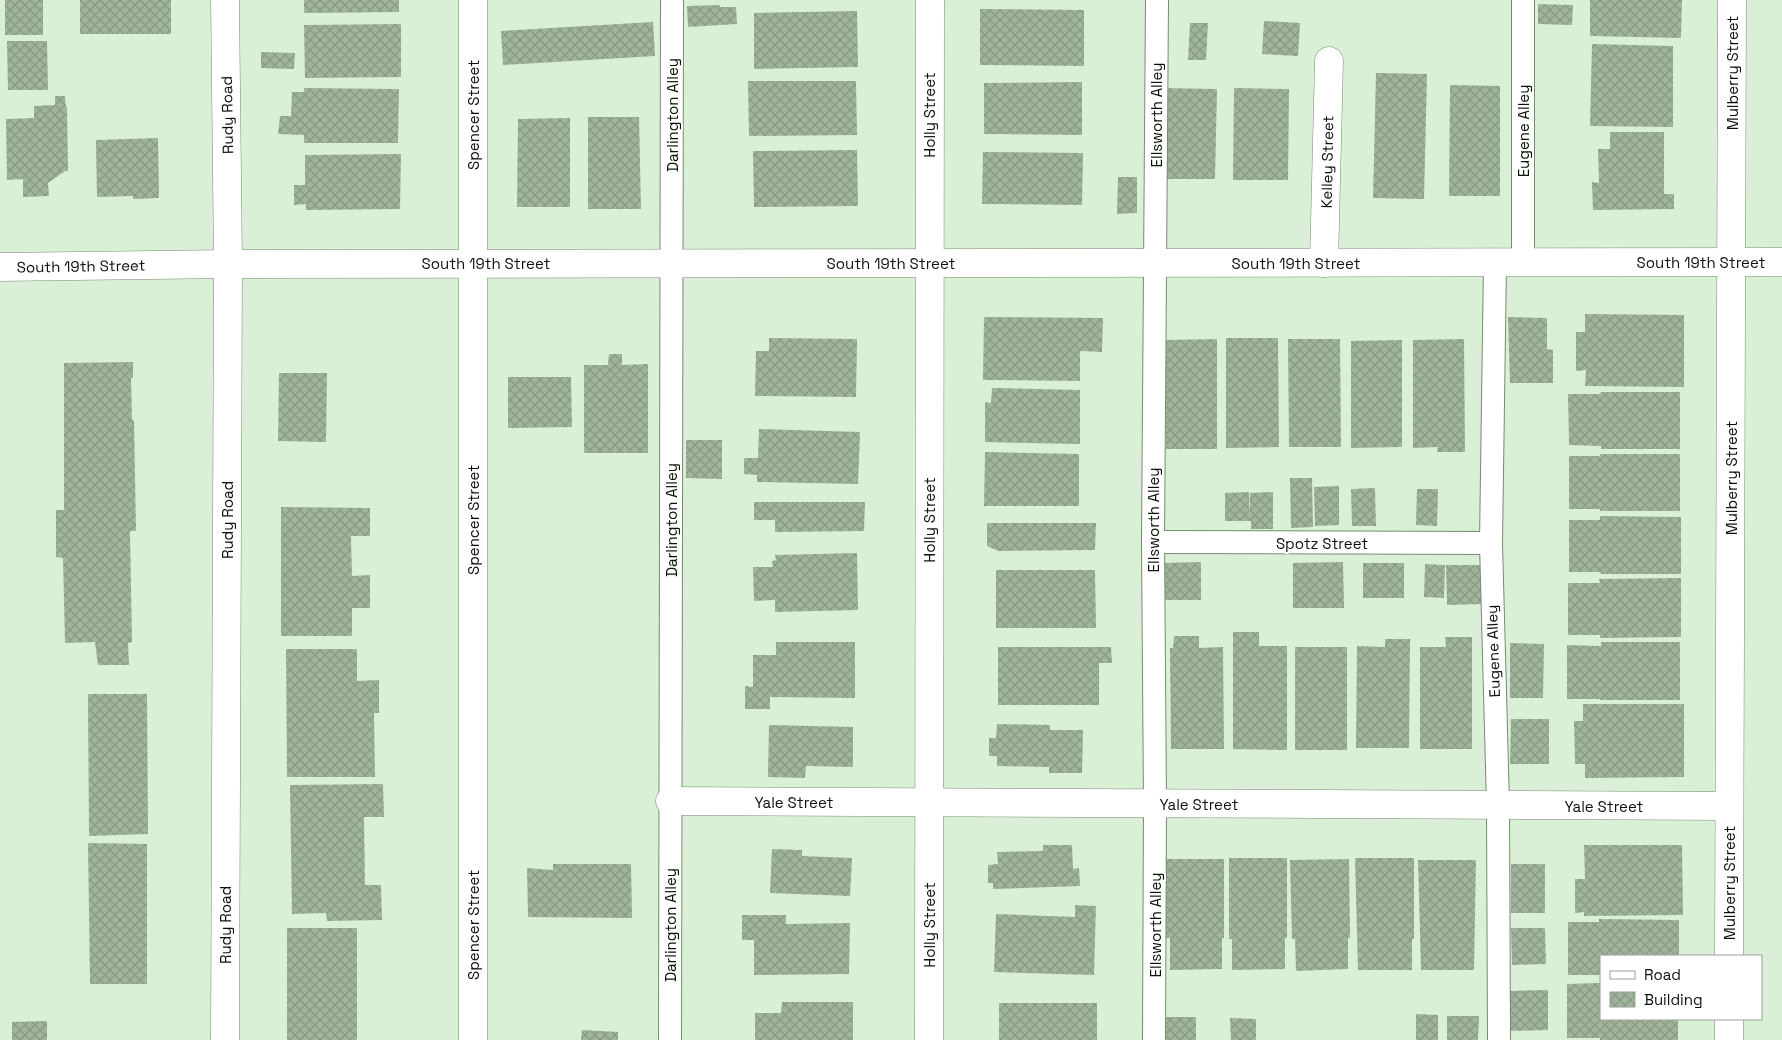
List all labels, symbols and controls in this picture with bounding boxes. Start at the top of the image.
street label: Mulberry Street [1723,16,1742,130]
street label: Darlington Alley [663,58,682,172]
street label: Spencer Street [464,60,483,170]
street label: Ellsworth Alley [1147,63,1166,167]
street label: Holly Street [920,72,939,158]
street label: Rudy Road [217,76,237,154]
street label: Eugene Alley [1514,85,1533,177]
street label: Kelley Street [1317,115,1337,209]
street label: South 19th Street [1637,253,1766,272]
street label: South 19th Street [422,254,551,273]
street label: South 19th Street [827,254,956,273]
street label: South 19th Street [1232,254,1361,273]
street label: South 19th Street [16,255,146,277]
street label: Mulberry Street [1722,421,1741,535]
street label: Darlington Alley [662,463,681,577]
street label: Spencer Street [464,465,483,575]
street label: Ellsworth Alley [1144,468,1163,572]
street label: Holly Street [920,477,939,563]
street label: Rudy Road [218,481,237,559]
street label: Spotz Street [1276,534,1368,553]
street label: Eugene Alley [1482,604,1504,698]
street label: Yale Street [755,793,833,812]
street label: Yale Street [1160,795,1238,814]
street label: Yale Street [1565,797,1643,816]
street label: Mulberry Street [1720,826,1739,940]
street label: Darlington Alley [661,868,680,982]
street label: Spencer Street [464,870,483,980]
street label: Ellsworth Alley [1146,873,1165,977]
street label: Holly Street [920,882,939,968]
street label: Rudy Road [216,886,235,964]
legend [1600,955,1762,1020]
text: Road [1644,965,1681,984]
text: Building [1644,990,1703,1009]

